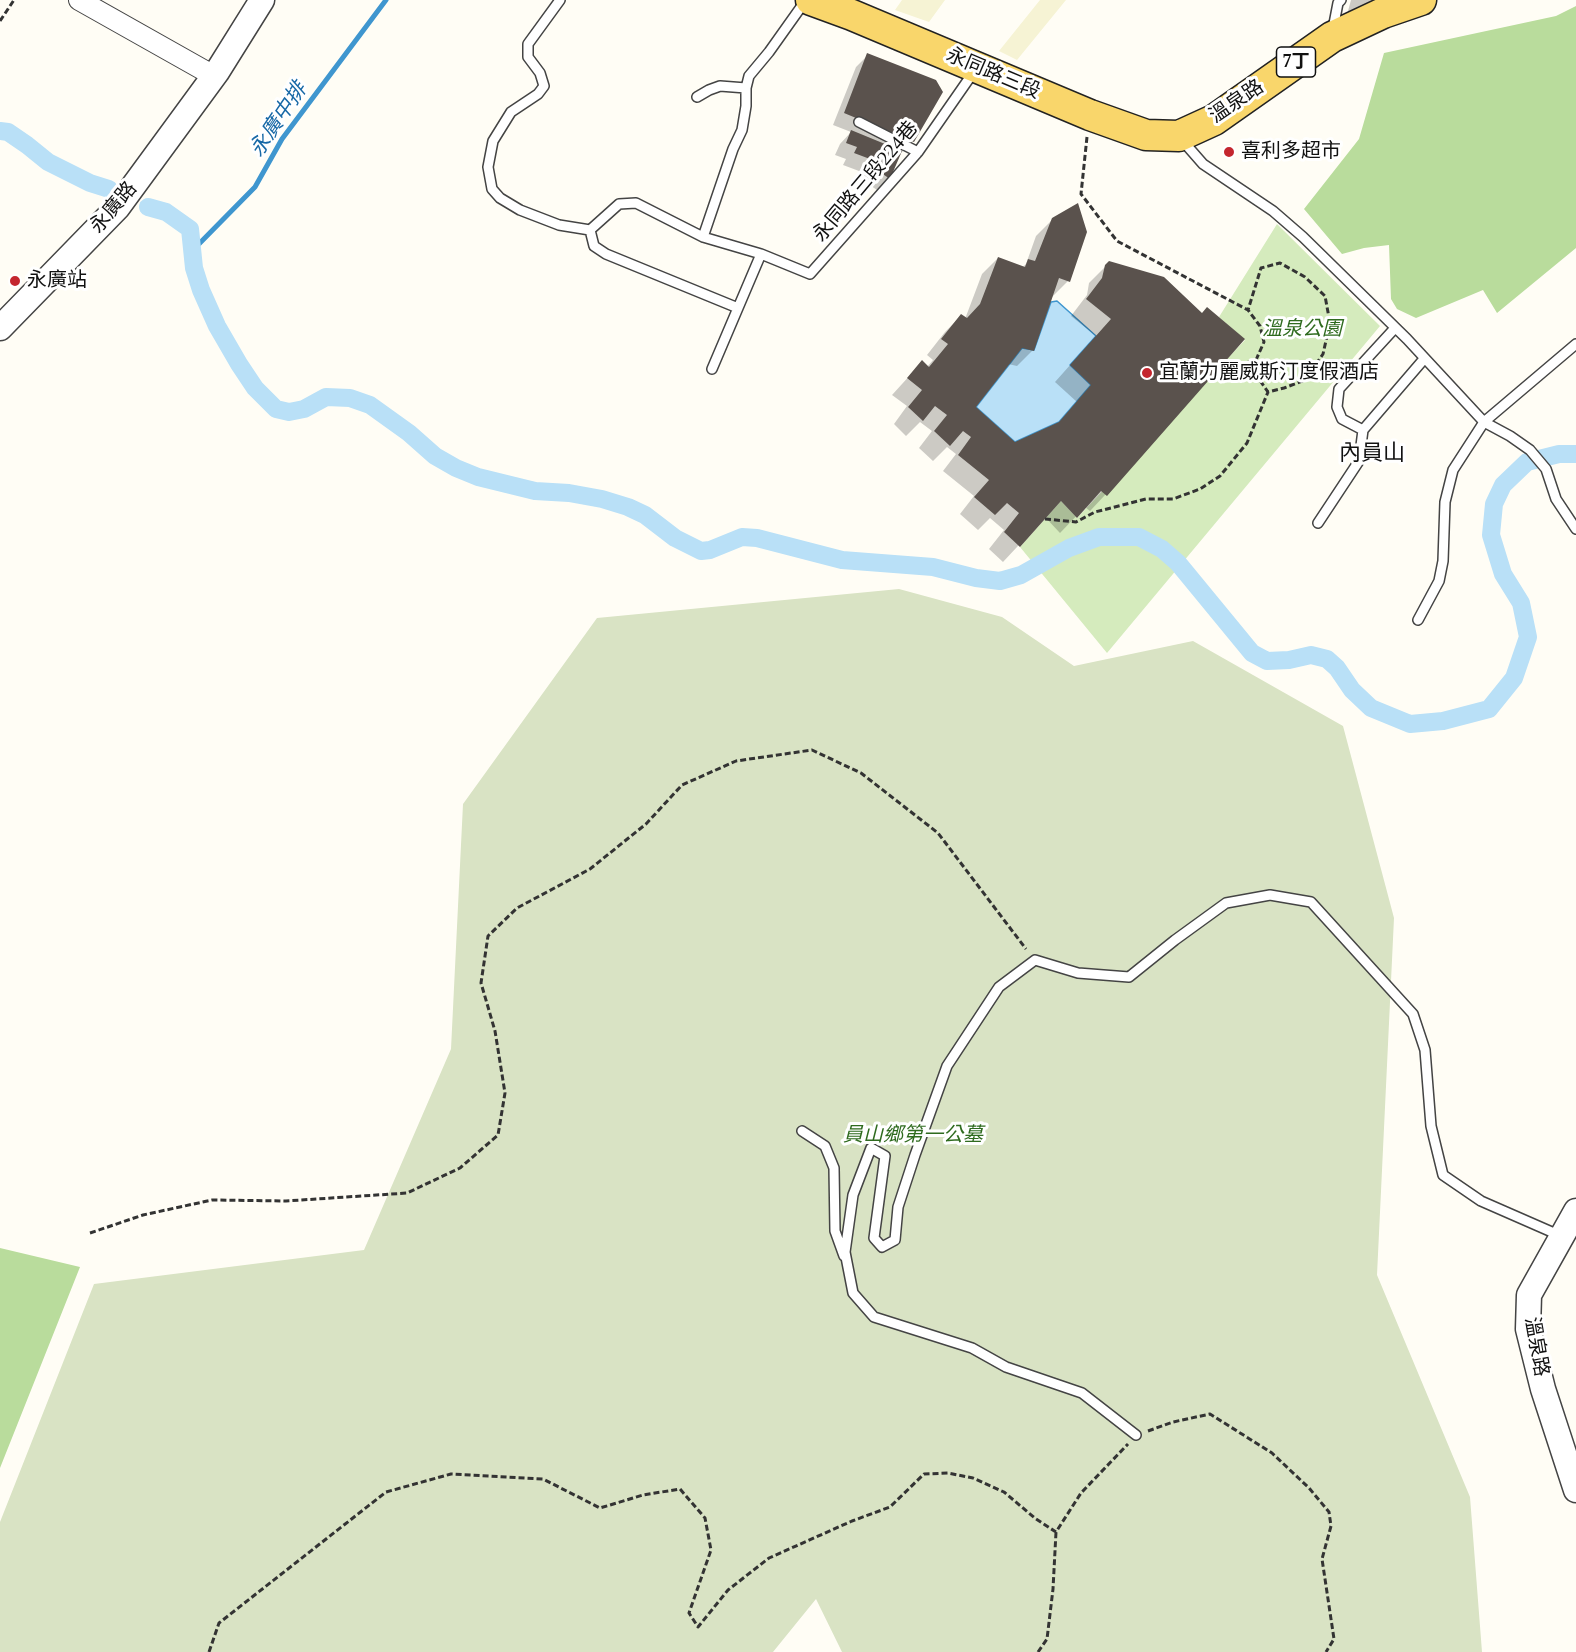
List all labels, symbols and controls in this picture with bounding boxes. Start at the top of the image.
street label: 永同路三段 [942,43,1044,105]
road number: 7丁 [1276,47,1316,77]
street label: 溫泉路 [1205,75,1269,129]
water label: 永廣中排 [245,78,313,162]
street label: 永同路三段224巷 [809,117,923,247]
place label: 喜利多超市 [1241,140,1341,164]
marker: 喜利多超市 [1222,145,1236,159]
street label: 永廣路 [86,177,142,239]
place label: 永廣站 [27,269,87,293]
marker: 永廣站 [8,274,22,288]
park label: 溫泉公園 [1262,318,1342,342]
place label: 宜蘭力麗威斯汀度假酒店 [1159,361,1379,385]
marker: 宜蘭力麗威斯汀度假酒店 [1140,366,1154,380]
district label: 內員山 [1339,441,1405,467]
park label: 員山鄉第一公墓 [843,1124,983,1148]
street label: 溫泉路 [1519,1315,1553,1379]

